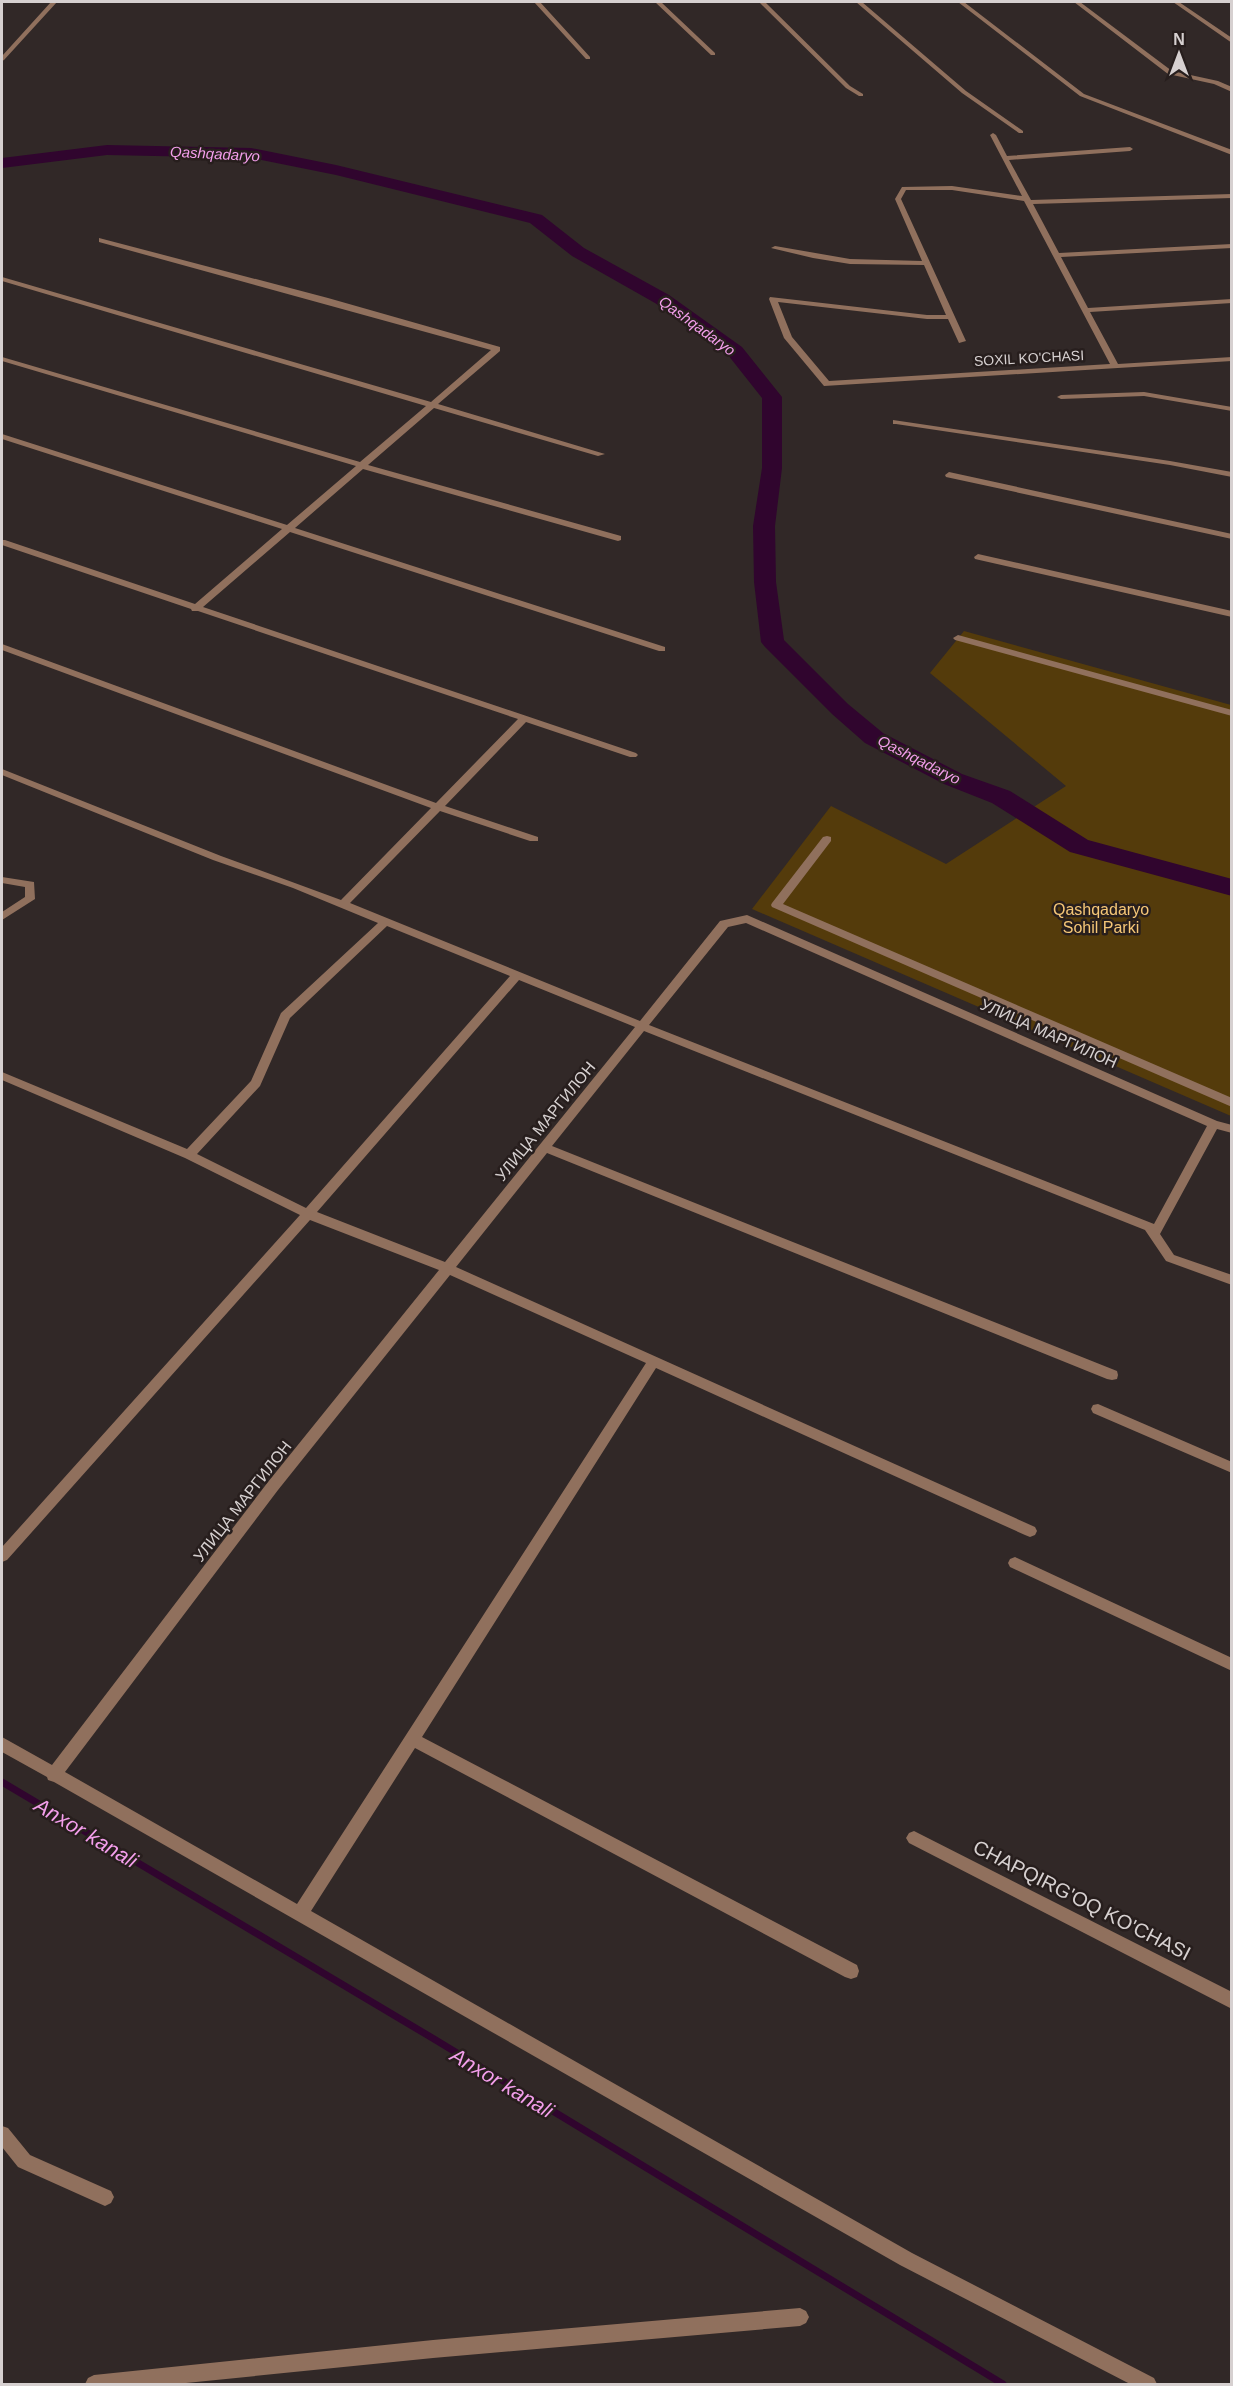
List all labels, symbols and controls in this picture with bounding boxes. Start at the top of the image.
north arrow [1149,24,1209,84]
text: N [1173,31,1185,48]
water label: Qashqadaryo [170,143,260,164]
water label: Qashqadaryo [656,292,739,359]
street label: SOXIL KO'CHASI [974,347,1084,369]
water label: Qashqadaryo [875,732,963,788]
park label: Qashqadaryo Sohil Parki [1053,901,1149,936]
street label: УЛИЦА МАРГИЛОН [978,996,1120,1071]
street label: УЛИЦА МАРГИЛОН [492,1058,599,1184]
street label: УЛИЦА МАРГИЛОН [190,1438,295,1565]
water label: Anxor kanali [29,1792,143,1873]
street label: CHAPQIRG'OQ KO'CHASI [970,1835,1194,1965]
water label: Anxor kanali [445,2042,559,2123]

